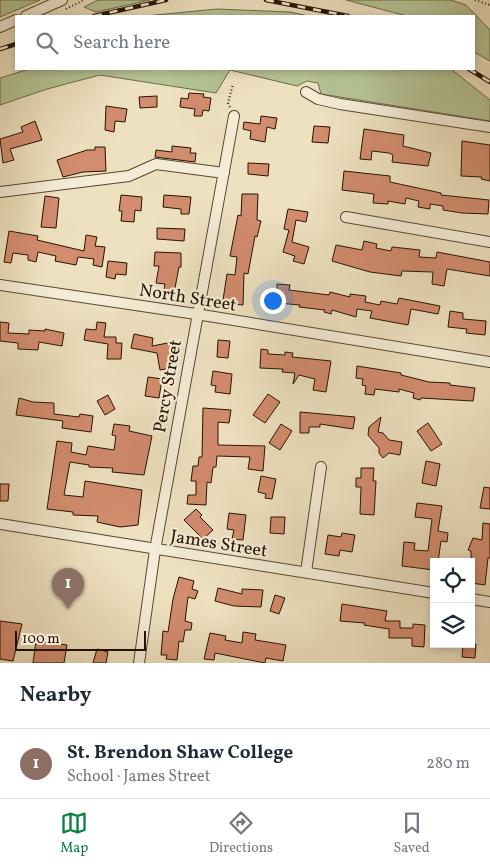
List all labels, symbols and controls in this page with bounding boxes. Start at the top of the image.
search box [15,15,475,70]
icon: search [33,29,61,57]
text: Search here [73,30,170,56]
street label: North Street [137,278,238,319]
your location [260,288,286,314]
street label: Percy Street [148,338,189,435]
street label: James Street [168,524,269,564]
map controls [430,558,475,648]
button: locate [430,558,475,603]
pin: 1 [52,568,84,609]
button: layers [430,603,475,648]
scale bar [15,628,146,651]
text: 100 m [22,630,60,649]
text: Nearby [20,681,91,710]
text: St. Brendon Shaw College [67,740,293,766]
text: 1 [33,753,39,775]
text: 280 m [426,753,470,775]
text: School · James Street [67,766,210,788]
tab: Map [60,809,88,858]
tab: Directions [209,809,273,858]
tab: Saved [394,809,430,858]

